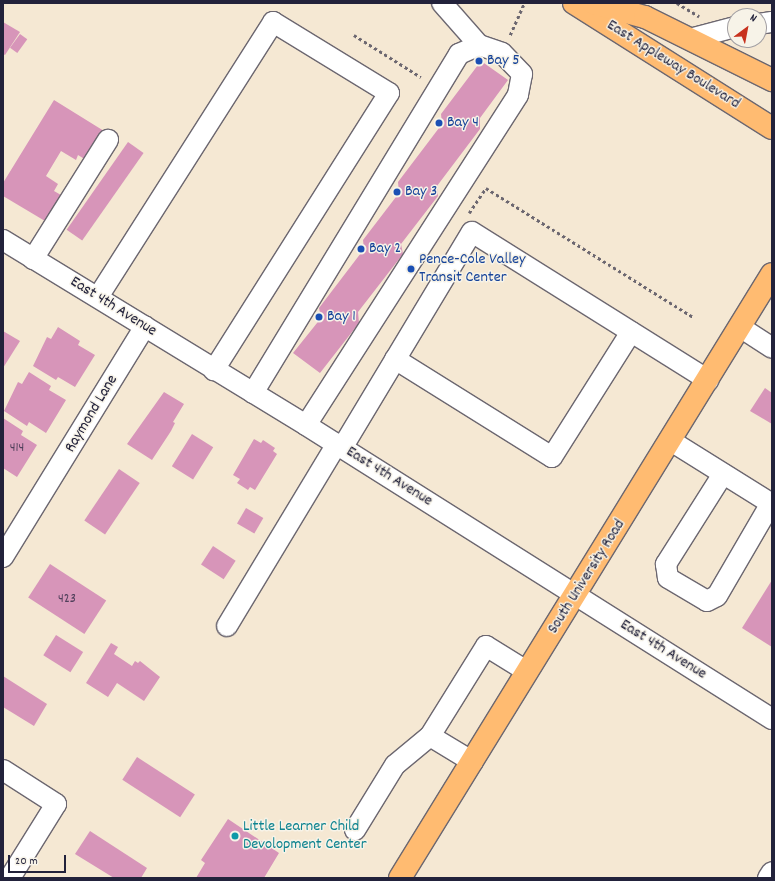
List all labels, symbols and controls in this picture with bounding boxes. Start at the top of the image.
north arrow [727,8,767,48]
text: N [746,10,759,27]
street label: East Appleway Boulevard [603,16,743,114]
place label: Bay 5 [487,51,520,71]
marker: Bay 5 [474,56,484,66]
place label: Bay 4 [447,113,479,133]
marker: Bay 4 [434,118,444,128]
place label: Bay 3 [405,182,437,202]
marker: Bay 3 [392,187,402,197]
place label: Bay 2 [369,239,401,259]
marker: Bay 2 [356,244,366,254]
place label: Pence-Cole Valley Transit Center [419,250,526,288]
marker: Pence-Cole Valley Transit Center [406,264,416,274]
street label: East 4th Avenue [66,273,160,341]
place label: Bay 1 [327,307,356,327]
marker: Bay 1 [314,312,324,322]
street label: Raymond Lane [61,372,123,456]
house number: 414 [10,440,24,456]
street label: East 4th Avenue [342,443,436,511]
street label: South University Road [544,516,630,638]
house number: 423 [58,591,76,607]
street label: East 4th Avenue [616,616,710,684]
place label: Little Learner Child Devolopment Center [243,817,367,855]
marker: Little Learner Child Devolopment Center [230,831,240,841]
scale bar [10,847,68,873]
text: 20 m [15,853,38,870]

